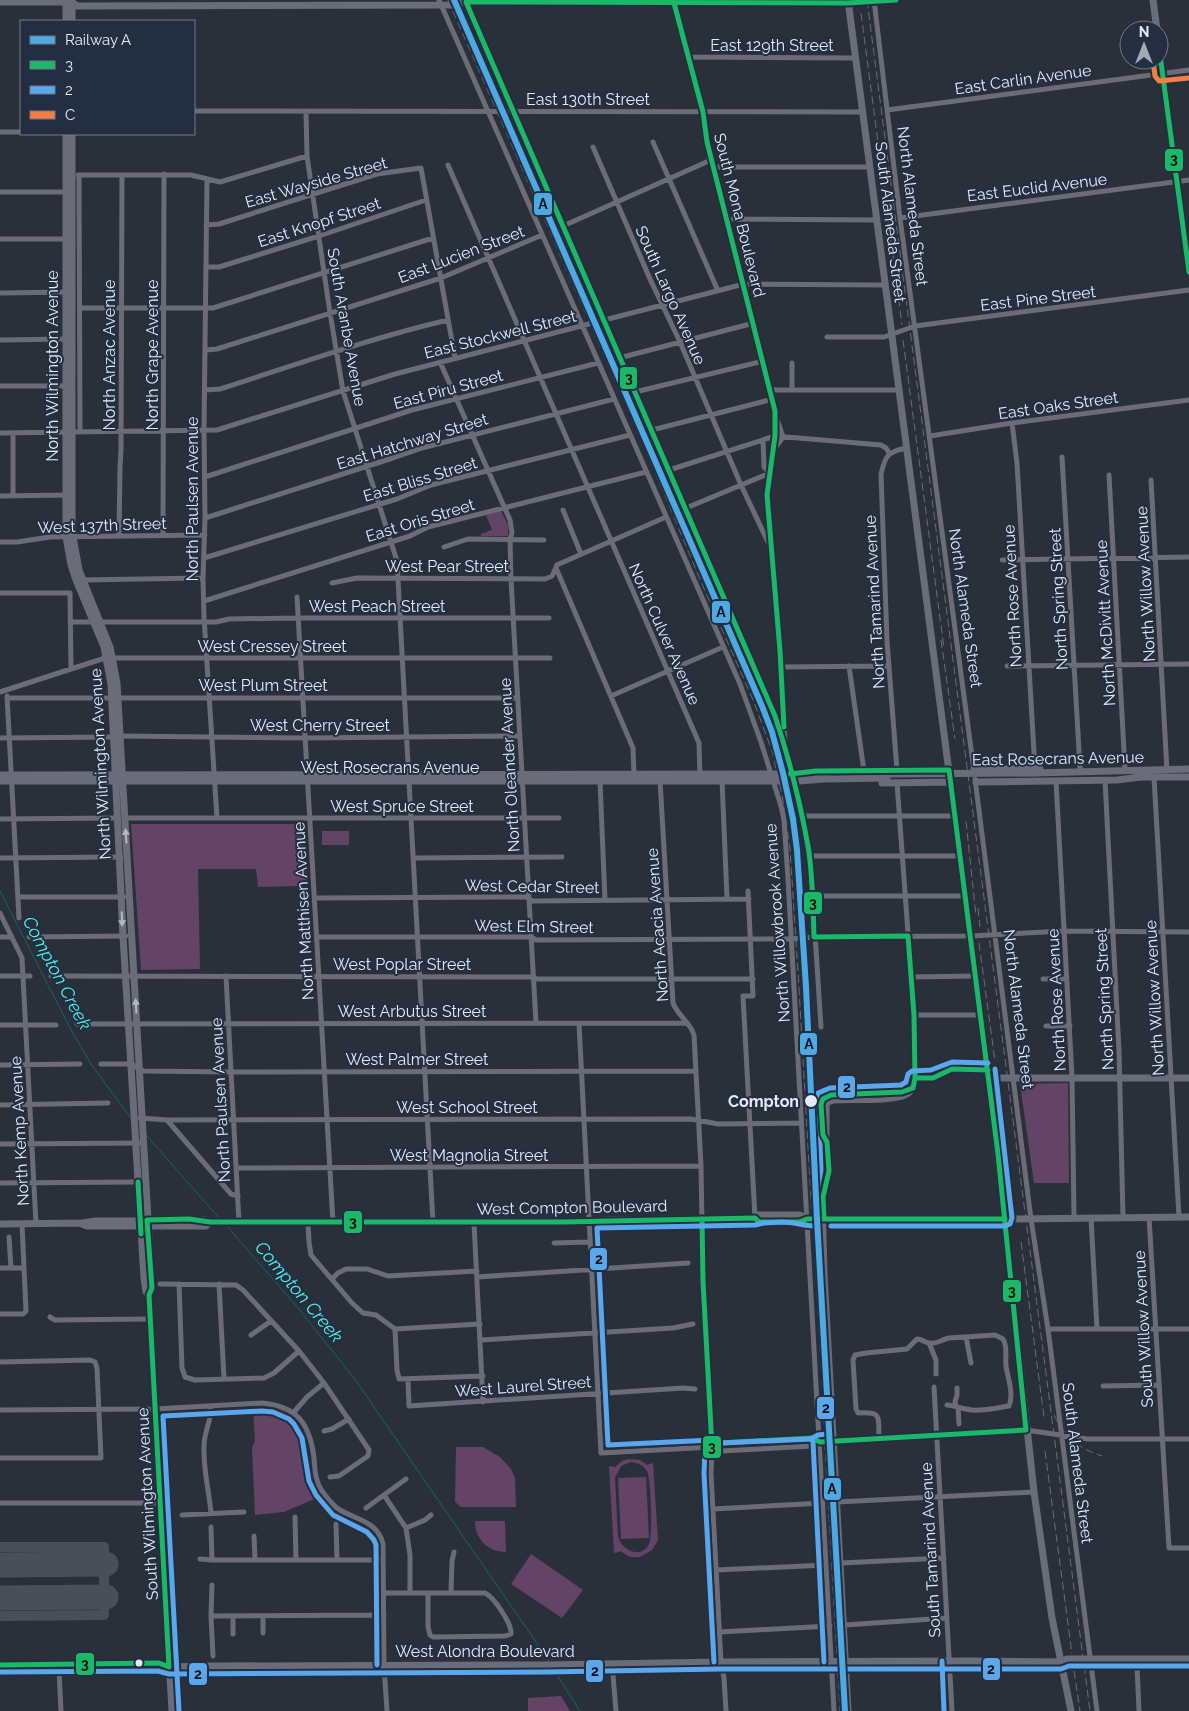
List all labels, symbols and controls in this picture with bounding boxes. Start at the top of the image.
legend [20,20,195,135]
north arrow [1119,20,1169,70]
text: N [1139,24,1149,40]
text: Railway A [65,31,131,49]
street label: East 129th Street [710,36,834,55]
text: 3 [65,56,73,74]
street label: East Carlin Avenue [954,60,1093,98]
text: 2 [65,81,73,99]
street label: East 130th Street [526,90,651,109]
text: C [65,106,75,124]
street label: North Alameda Street [893,125,932,288]
street label: South Mona Boulevard [710,131,769,299]
street label: South Alameda Street [871,140,910,304]
line badge: 3 [1164,148,1184,172]
text: 3 [1170,151,1178,167]
street label: East Wayside Street [243,153,390,212]
street label: East Euclid Avenue [966,169,1108,206]
line badge: A [533,192,553,216]
street label: East Knopf Street [255,193,383,251]
text: A [538,196,548,212]
street label: East Lucien Street [395,221,528,287]
street label: South Largo Avenue [631,223,710,368]
street label: South Aranbe Avenue [323,246,370,408]
street label: North Wilmington Avenue [43,270,62,462]
street label: North Anzac Avenue [100,280,119,430]
street label: North Grape Avenue [143,280,162,430]
street label: East Pine Street [979,282,1098,315]
street label: East Stockwell Street [422,306,579,363]
street label: East Piru Street [391,366,506,413]
line badge: 3 [619,366,638,390]
text: 3 [625,370,633,386]
street label: East Oaks Street [997,388,1120,423]
street label: East Hatchway Street [334,409,491,474]
street label: North Paulsen Avenue [183,417,202,581]
street label: East Bliss Street [361,453,480,506]
street label: East Oris Street [363,495,477,546]
street label: North Willow Avenue [1132,506,1159,662]
street label: West 137th Street [37,514,168,537]
street label: North Tamarind Avenue [860,515,889,689]
street label: North Rose Avenue [999,524,1026,668]
street label: North Alameda Street [945,527,986,690]
street label: North Spring Street [1045,527,1072,671]
street label: North McDivitt Avenue [1092,539,1119,706]
street label: West Pear Street [385,557,510,576]
street label: North Culver Avenue [625,560,704,708]
street label: West Peach Street [309,597,446,616]
line badge: A [711,600,731,624]
text: A [716,604,726,620]
street label: West Cressey Street [197,637,347,656]
street label: North Wilmington Avenue [86,668,115,860]
street label: West Plum Street [198,676,328,695]
street label: North Oleander Avenue [495,677,524,852]
street label: West Cherry Street [250,716,391,735]
street label: East Rosecrans Avenue [972,747,1144,770]
street label: West Rosecrans Avenue [301,758,479,777]
street label: West Spruce Street [330,797,474,816]
street label: North Matthisen Avenue [289,821,318,1001]
street label: North Willowbrook Avenue [761,823,794,1023]
one-way arrow [121,828,129,844]
street label: North Acacia Avenue [643,847,672,1003]
street label: West Cedar Street [464,876,600,897]
line badge: 3 [803,891,823,915]
text: 3 [809,895,817,911]
one-way arrow [119,911,127,927]
water label: Compton Creek [19,912,96,1033]
street label: West Elm Street [474,916,595,937]
street label: North Willow Avenue [1141,920,1168,1076]
street label: North Spring Street [1091,927,1118,1071]
street label: North Alameda Street [999,928,1038,1091]
street label: North Rose Avenue [1043,928,1070,1072]
street label: West Poplar Street [333,955,472,974]
one-way arrow [132,998,140,1014]
street label: West Arbutus Street [338,1002,487,1021]
street label: North Paulsen Avenue [207,1017,234,1183]
line badge: A [799,1032,818,1056]
text: A [804,1036,814,1052]
street label: West Palmer Street [346,1050,489,1069]
street label: North Kemp Avenue [6,1056,33,1206]
line badge: 2 [837,1075,856,1099]
text: 2 [843,1079,851,1095]
place label: Compton [728,1092,799,1111]
marker: Compton [803,1093,819,1109]
street label: West School Street [396,1098,538,1117]
street label: West Magnolia Street [390,1146,549,1165]
street label: West Compton Boulevard [476,1196,668,1219]
line badge: 3 [343,1210,363,1234]
text: 3 [349,1214,357,1230]
water label: Compton Creek [251,1237,348,1347]
line badge: 2 [589,1247,608,1271]
street label: South Willow Avenue [1130,1250,1157,1408]
text: 2 [595,1251,603,1267]
line badge: 3 [1002,1279,1022,1303]
text: 3 [1008,1283,1016,1299]
street label: West Laurel Street [454,1372,593,1401]
street label: South Alameda Street [1058,1381,1097,1545]
line badge: 2 [816,1396,835,1420]
text: 2 [822,1400,830,1416]
street label: South Wilmington Avenue [133,1407,162,1601]
line badge: 3 [702,1435,722,1459]
text: 3 [708,1439,716,1455]
street label: South Tamarind Avenue [916,1462,945,1638]
line badge: A [823,1477,842,1501]
text: A [827,1481,837,1497]
street label: West Alondra Boulevard [395,1642,575,1661]
line badge: 3 [75,1652,95,1676]
text: 3 [81,1656,89,1672]
line badge: 2 [982,1657,1001,1681]
unlabelled marker [134,1658,144,1668]
line badge: 2 [585,1659,604,1683]
text: 2 [987,1661,995,1677]
line badge: 2 [188,1662,208,1686]
text: 2 [591,1663,599,1679]
text: 2 [194,1666,202,1682]

